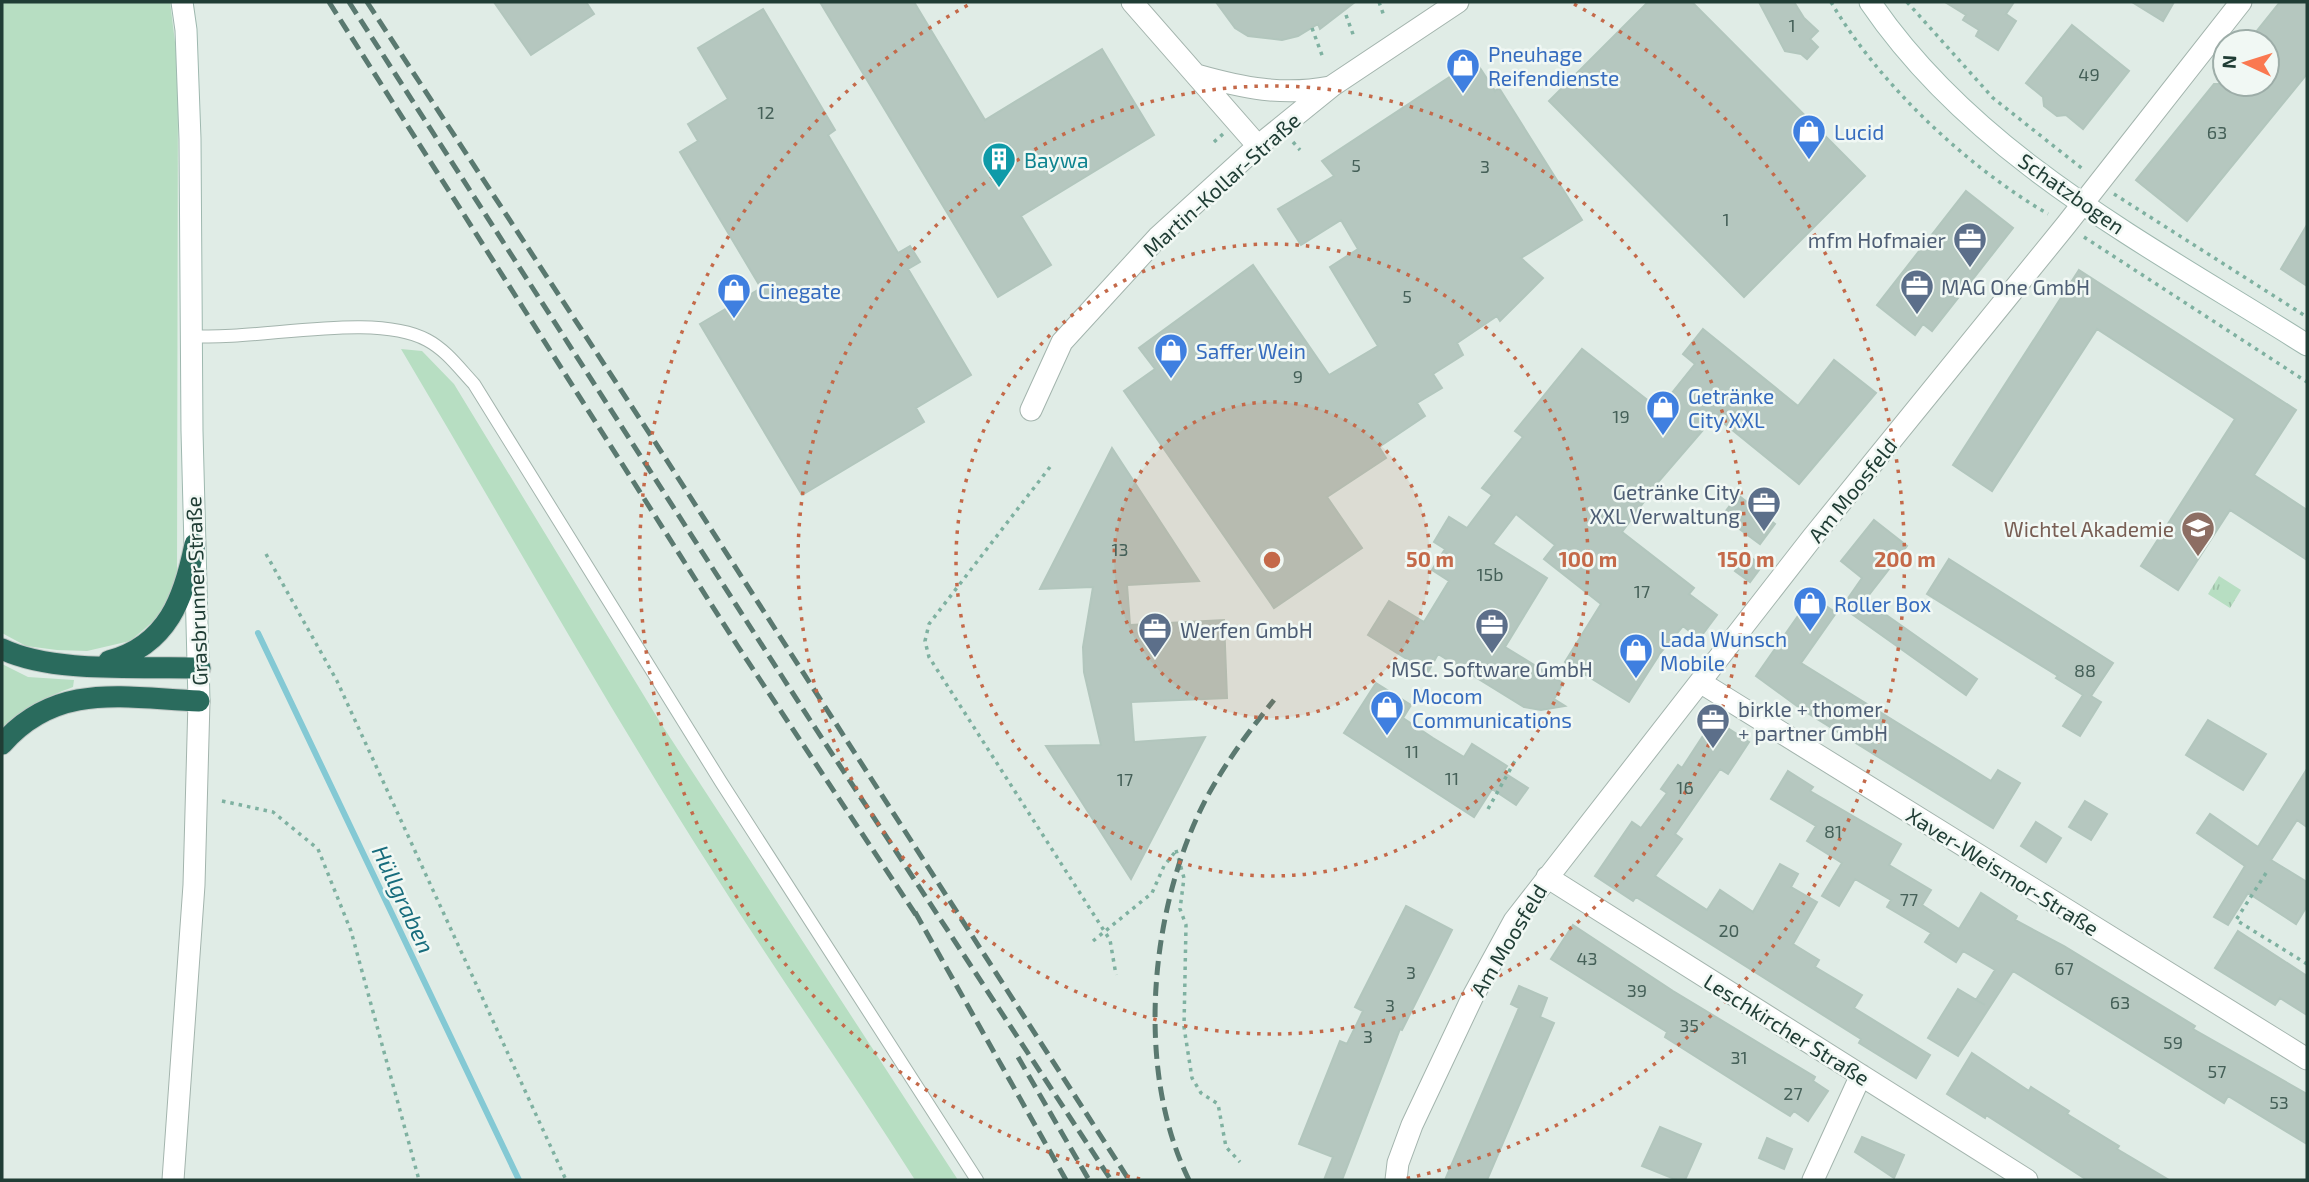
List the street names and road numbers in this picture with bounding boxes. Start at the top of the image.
street label: Martin-Kollar-Straße [1137,107,1305,261]
street label: Schatzbogen [2014,147,2130,239]
street label: Am Moosfeld [1802,433,1902,547]
street label: Grasbrunner Straße [180,496,212,686]
street label: Xaver-Weismor-Straße [1902,802,2104,940]
street label: Am Moosfeld [1465,879,1551,1001]
street label: Leschkircher Straße [1700,968,1874,1090]

